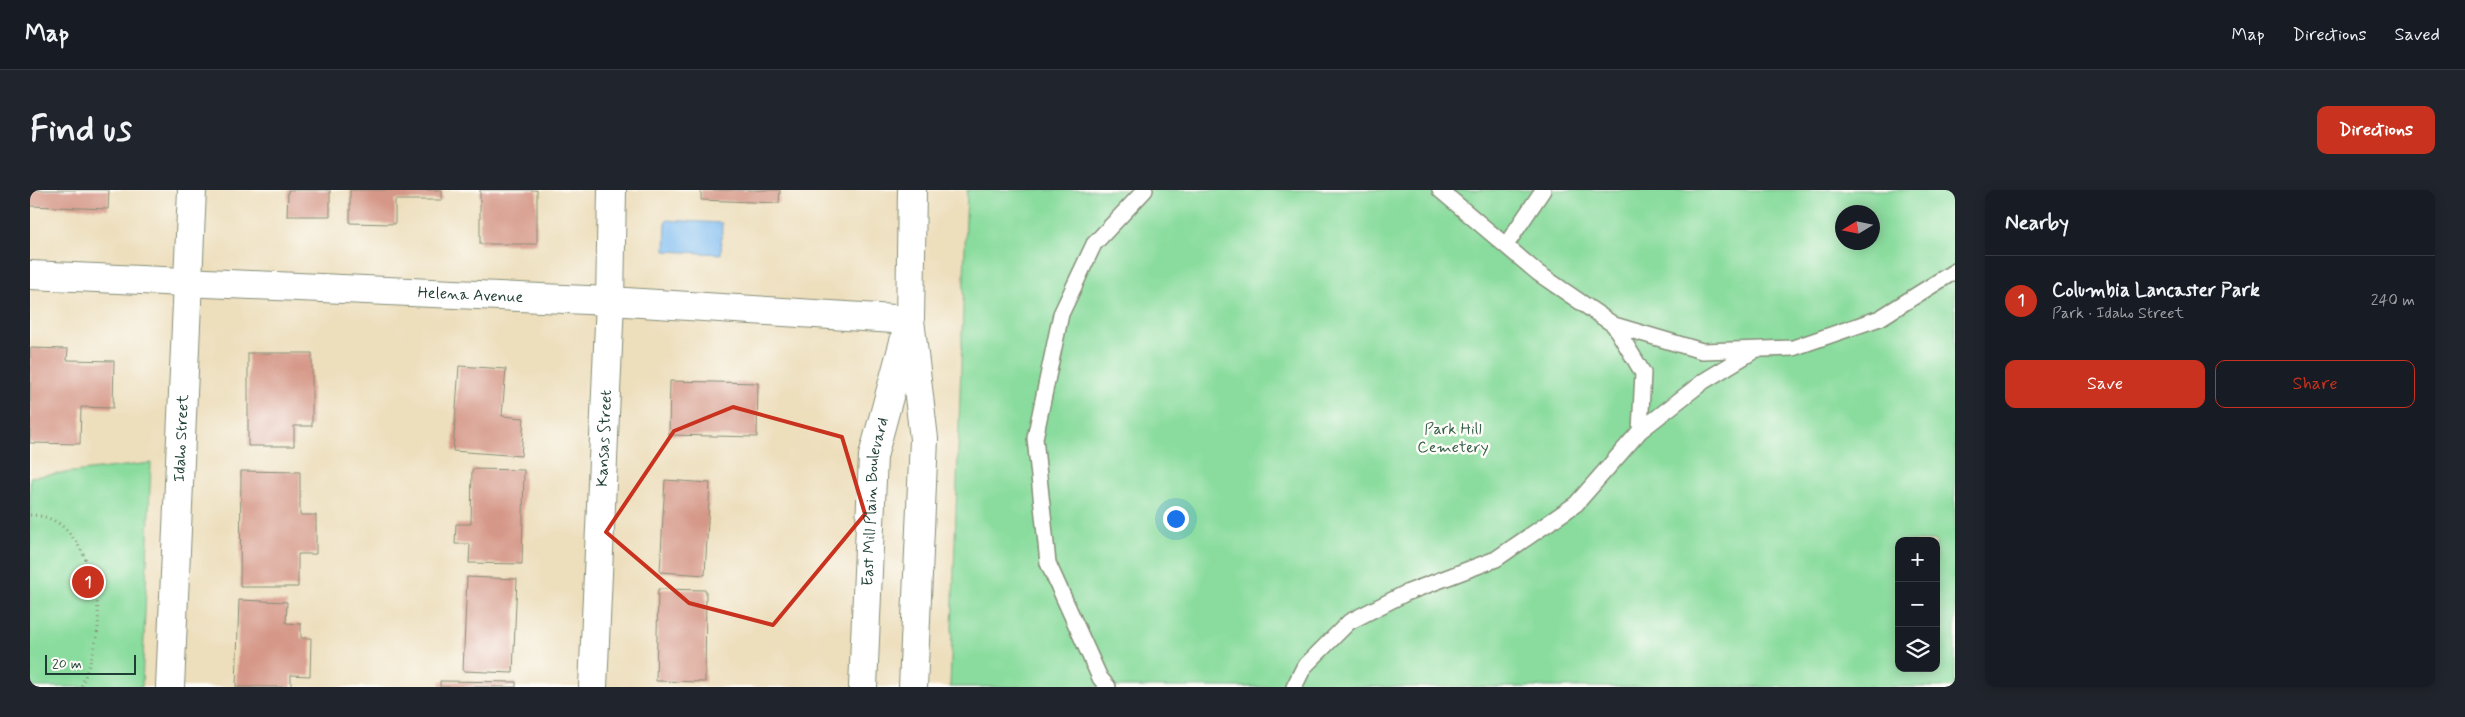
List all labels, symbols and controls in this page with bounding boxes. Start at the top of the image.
text: Map [25,19,69,50]
text: Map [2232,23,2265,47]
text: Directions [2293,23,2367,47]
text: Saved [2395,23,2440,47]
button: Directions [2317,106,2435,154]
text: Find us [30,107,132,153]
north arrow [1835,205,1880,250]
text: Nearby [2005,209,2069,237]
text: Columbia Lancaster Park [2052,278,2260,303]
street label: Helena Avenue [417,282,524,308]
text: 1 [2017,290,2025,311]
text: 240 m [2371,290,2415,311]
text: Park · Idaho Street [2052,303,2184,324]
button: Save [2005,360,2205,408]
button: Share [2215,360,2415,408]
street label: Kansas Street [591,389,617,487]
street label: Idaho Street [169,393,193,483]
street label: East Mill Plain Boulevard [857,415,894,587]
park label: Park Hill Cemetery [1417,419,1489,458]
your location [1163,506,1189,532]
map controls [1895,537,1940,672]
button: + [1895,537,1940,582]
pin: 1 [72,563,104,601]
button: − [1895,582,1940,627]
button: layers [1895,627,1940,672]
scale bar [45,652,136,675]
text: 20 m [52,655,82,673]

